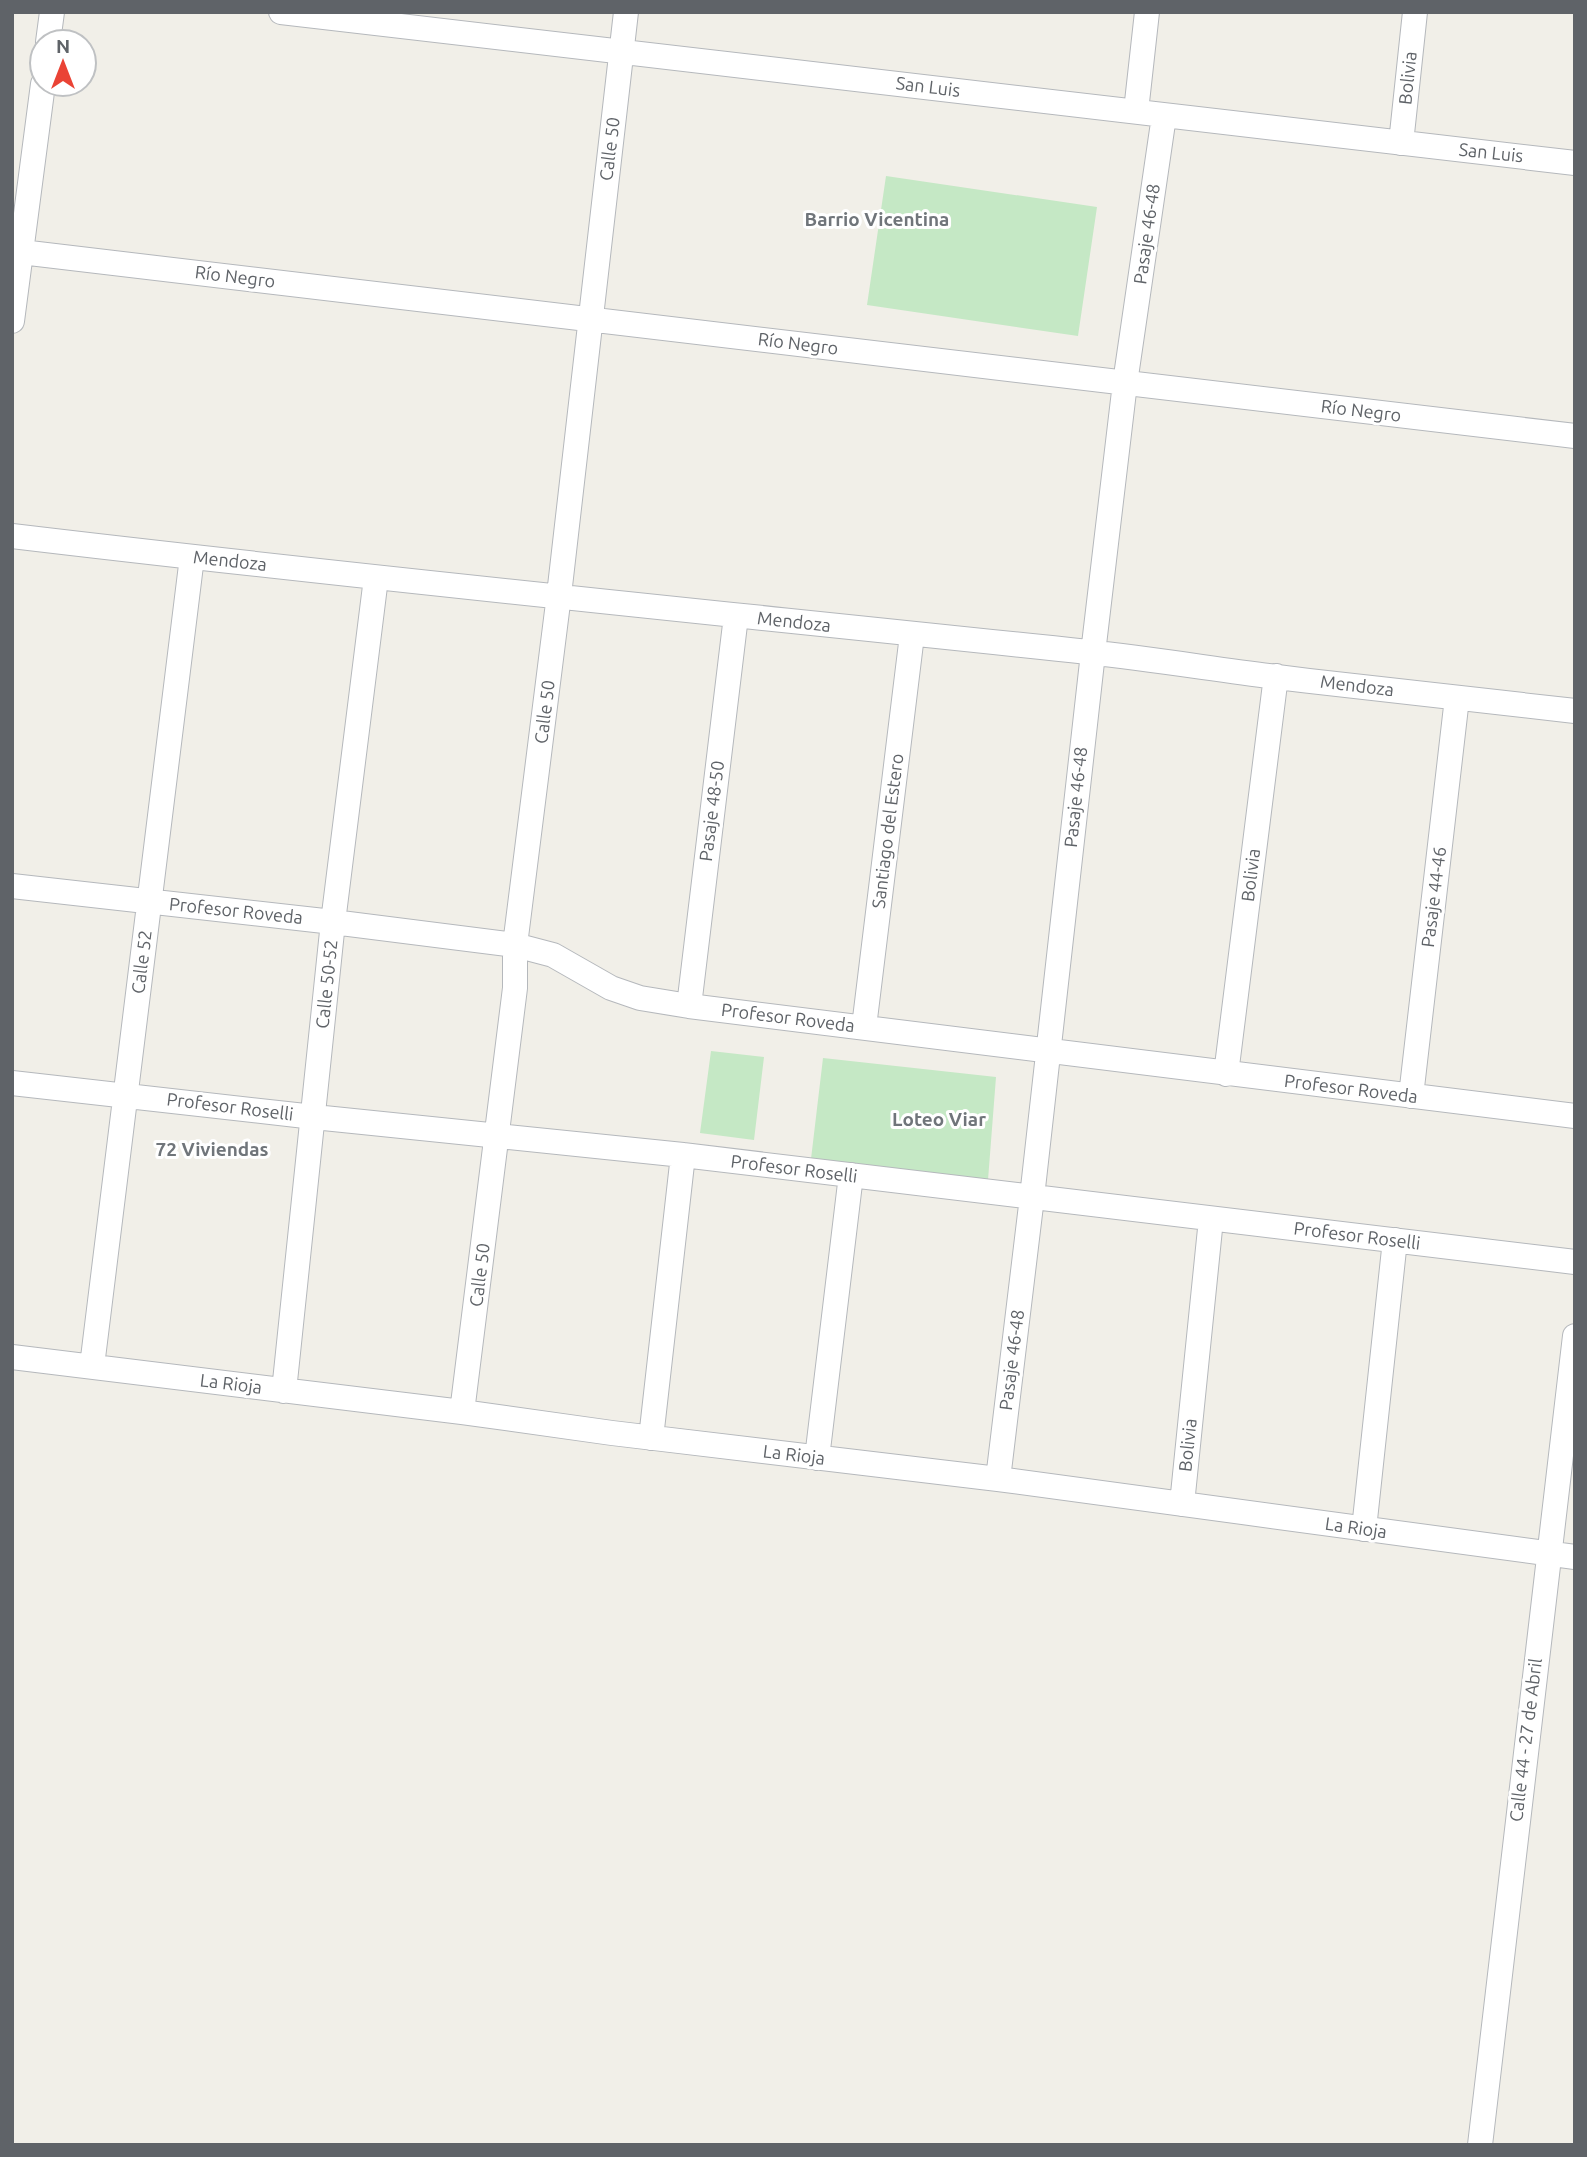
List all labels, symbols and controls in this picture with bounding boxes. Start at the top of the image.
north arrow [28,28,98,98]
text: N [56,35,70,57]
street label: Bolivia [1394,50,1420,106]
street label: San Luis [895,72,962,100]
street label: Calle 50 [595,116,623,182]
street label: San Luis [1458,139,1525,165]
street label: Pasaje 46-48 [1129,182,1163,285]
district label: Barrio Vicentina [805,208,949,230]
street label: Río Negro [194,261,276,291]
street label: Río Negro [757,328,839,358]
street label: Río Negro [1320,395,1402,425]
street label: Mendoza [192,546,268,574]
street label: Mendoza [756,607,832,635]
street label: Mendoza [1319,671,1395,699]
street label: Calle 50 [530,679,558,745]
street label: Pasaje 46-48 [1060,746,1090,848]
street label: Santiago del Estero [868,752,906,910]
street label: Pasaje 48-50 [695,759,727,862]
street label: Pasaje 44-46 [1417,845,1449,948]
street label: Bolivia [1237,847,1263,903]
street label: Profesor Roveda [168,893,304,927]
street label: Calle 52 [127,929,155,995]
street label: Calle 50-52 [311,938,341,1029]
street label: Profesor Roveda [720,999,856,1035]
street label: Profesor Roveda [1283,1070,1419,1106]
street label: Profesor Roselli [166,1088,295,1124]
district label: Loteo Viar [892,1108,986,1130]
district label: 72 Viviendas [155,1138,269,1160]
street label: Profesor Roselli [730,1150,859,1186]
street label: Profesor Roselli [1293,1217,1422,1253]
street label: Calle 50 [465,1242,493,1308]
street label: Pasaje 46-48 [995,1308,1027,1411]
street label: La Rioja [199,1369,263,1397]
street label: Bolivia [1174,1417,1200,1473]
street label: La Rioja [762,1440,826,1468]
street label: La Rioja [1324,1513,1388,1541]
street label: Calle 44 - 27 de Abril [1505,1657,1545,1823]

